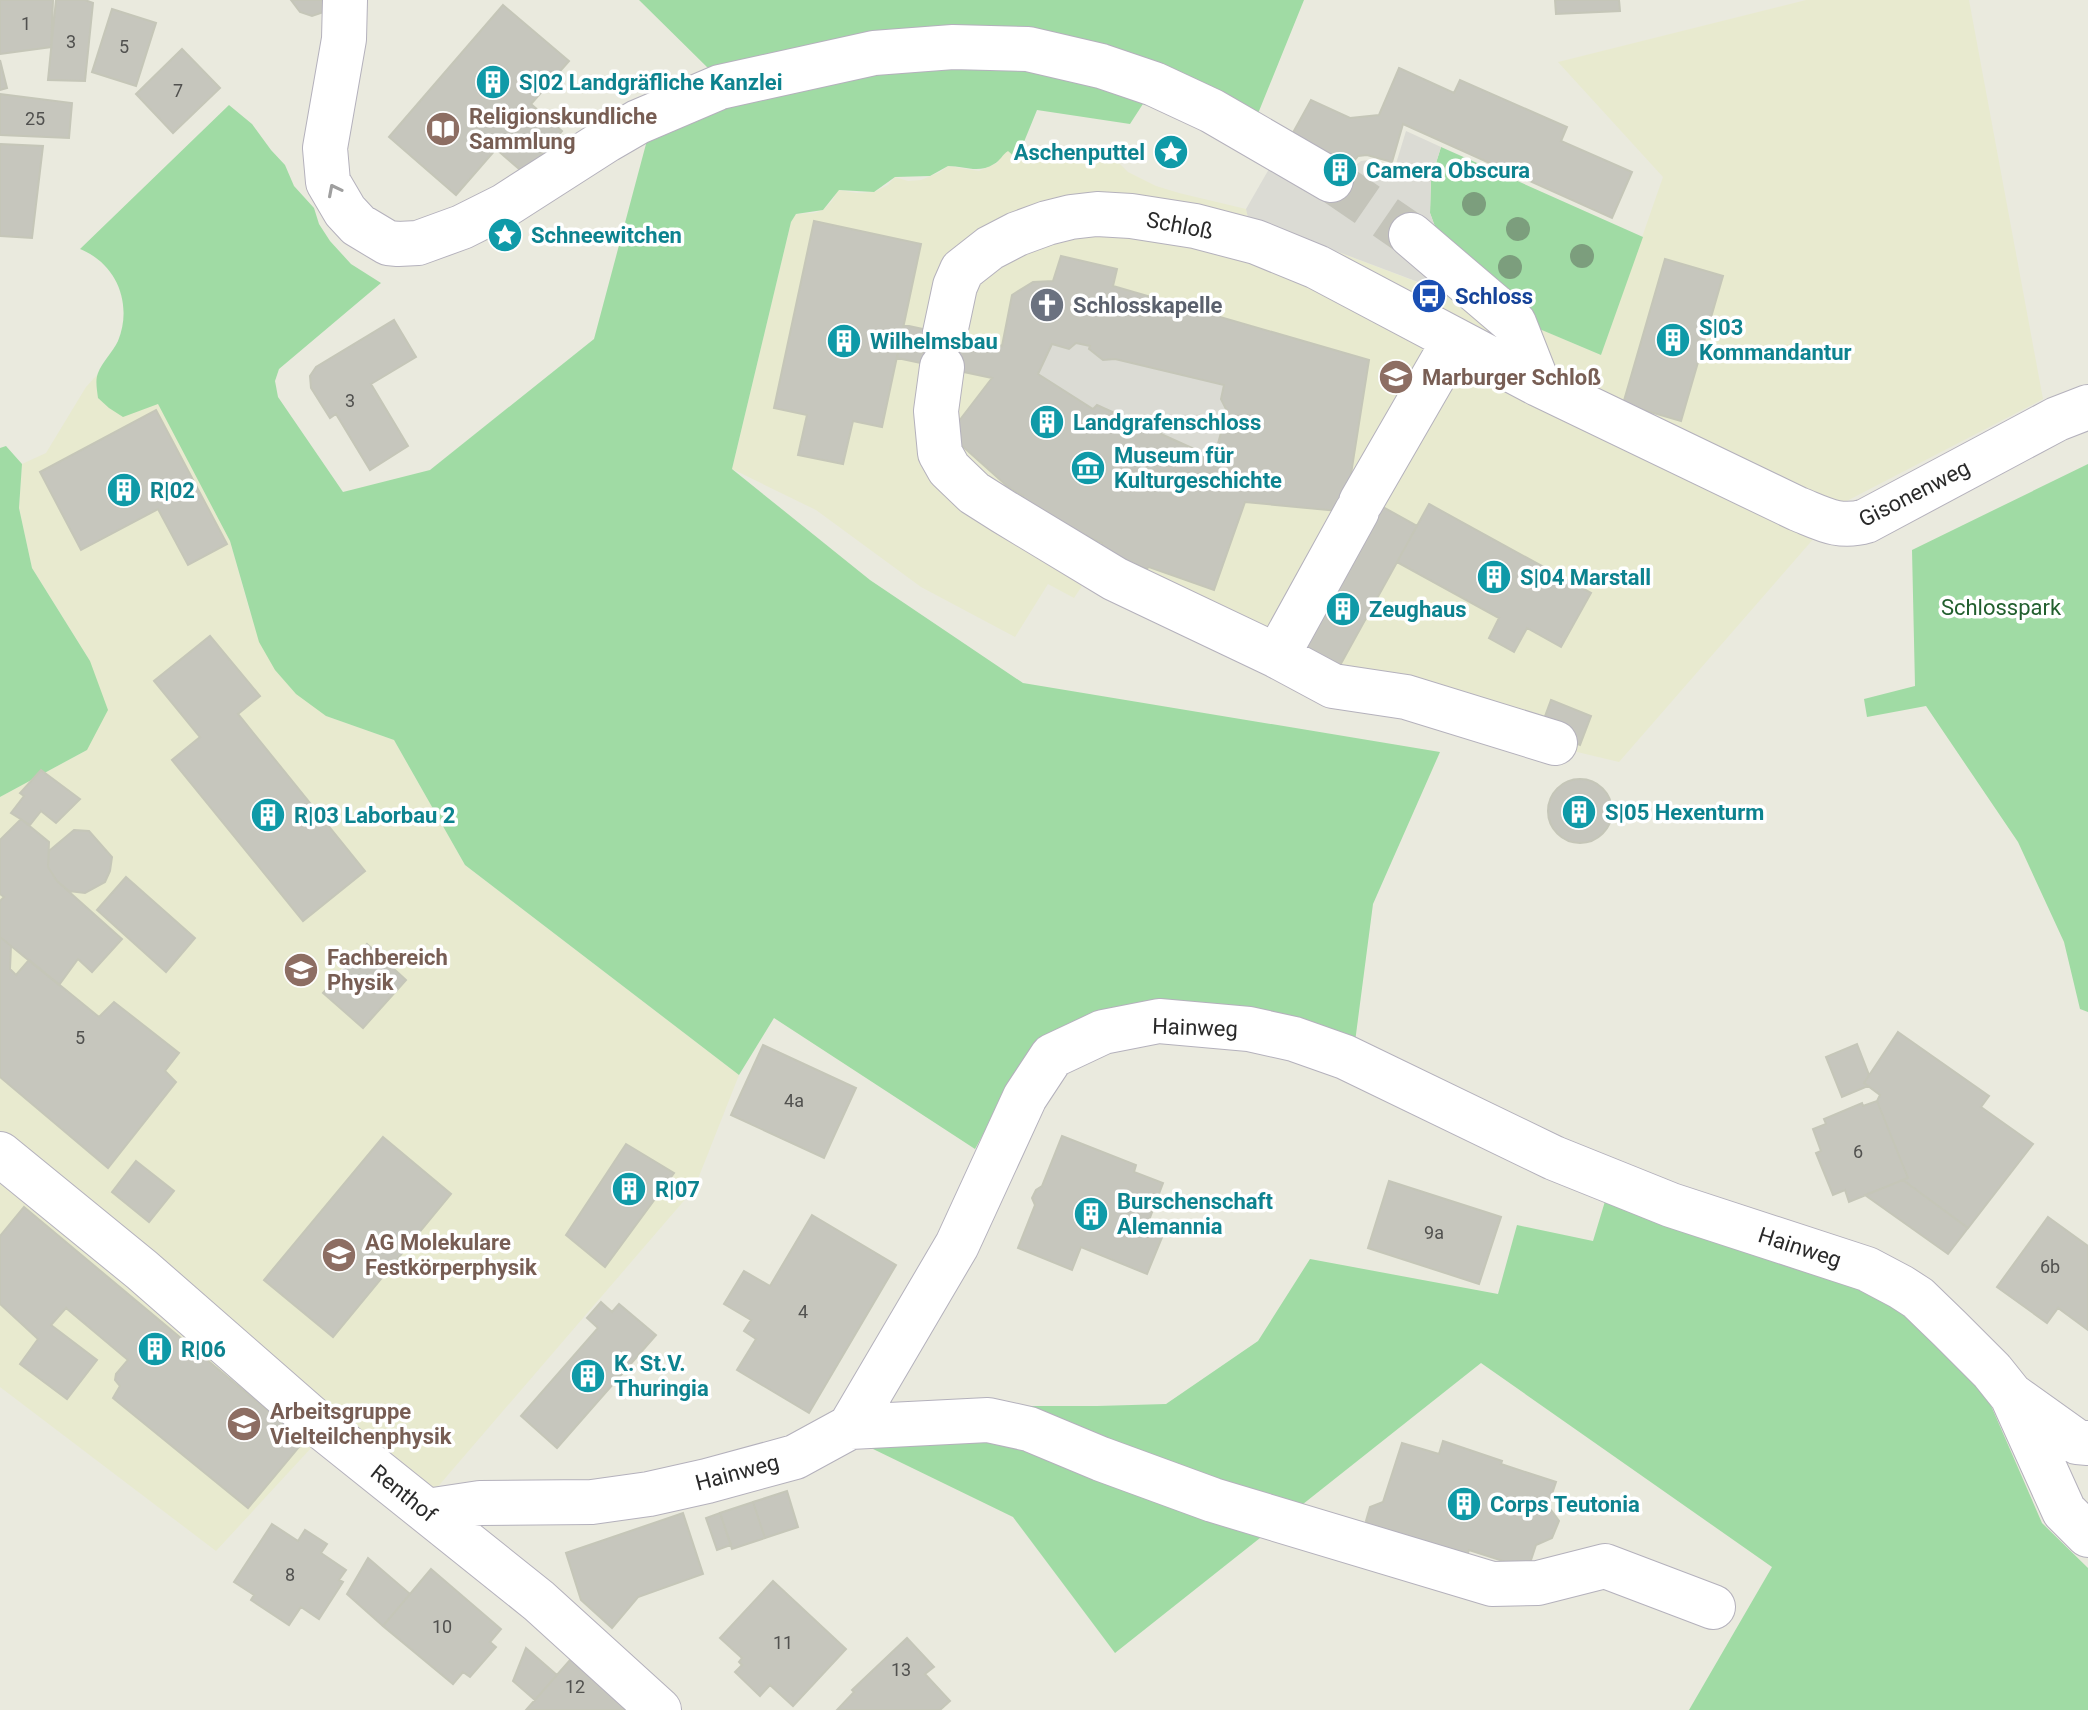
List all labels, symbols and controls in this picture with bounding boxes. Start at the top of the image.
house number: 1 [21,13,31,34]
house number: 3 [66,31,76,52]
house number: 5 [119,36,129,57]
building icon: S|02 Landgräfliche Kanzlei [474,63,512,101]
place label: S|02 Landgräfliche Kanzlei [519,70,782,95]
house number: 7 [173,80,183,101]
place label: Religionskundliche Sammlung [469,104,657,154]
house number: 25 [25,108,45,129]
library icon: Religionskundliche Sammlung [424,110,462,148]
place icon: Aschenputtel [1152,133,1190,171]
place label: Aschenputtel [1014,140,1145,165]
building icon: Camera Obscura [1321,151,1359,189]
place label: Camera Obscura [1366,158,1530,183]
one-way arrow [328,184,344,198]
street label: Schloß [1144,207,1216,244]
place icon: Schneewitchen [486,216,524,254]
place label: Schneewitchen [531,223,682,248]
bus stop icon: Schloss [1410,277,1448,315]
place label: Schloss [1455,284,1533,309]
church icon: Schlosskapelle [1028,286,1066,324]
place label: Schlosskapelle [1073,293,1223,318]
place label: S|03 Kommandantur [1699,315,1852,365]
building icon: S|03 Kommandantur [1654,321,1692,359]
building icon: Wilhelmsbau [825,322,863,360]
place label: Wilhelmsbau [870,329,998,354]
school or university icon: Marburger Schloß [1377,358,1415,396]
place label: Marburger Schloß [1422,365,1601,390]
house number: 3 [345,390,355,411]
building icon: Landgrafenschloss [1028,403,1066,441]
place label: Landgrafenschloss [1073,410,1261,435]
place label: Museum für Kulturgeschichte [1114,443,1282,493]
museum icon: Museum für Kulturgeschichte [1069,449,1107,487]
street label: Gisonenweg [1855,455,1974,532]
building icon: R|02 [105,471,143,509]
place label: R|02 [150,478,195,503]
building icon: S|04 Marstall [1475,558,1513,596]
place label: S|04 Marstall [1520,565,1651,590]
building icon: Zeughaus [1324,590,1362,628]
park label: Schlosspark [1941,595,2062,620]
place label: Zeughaus [1369,597,1467,622]
building icon: S|05 Hexenturm [1560,793,1598,831]
building icon: R|03 Laborbau 2 [249,796,287,834]
place label: S|05 Hexenturm [1605,800,1764,825]
place label: R|03 Laborbau 2 [294,803,455,828]
place label: Fachbereich Physik [327,945,448,995]
school or university icon: Fachbereich Physik [282,951,320,989]
street label: Hainweg [1152,1014,1238,1041]
house number: 5 [75,1027,85,1048]
house number: 4a [784,1090,804,1111]
house number: 6 [1853,1141,1863,1162]
building icon: R|07 [610,1170,648,1208]
place label: R|07 [655,1177,700,1202]
place label: Burschenschaft Alemannia [1117,1189,1273,1239]
building icon: Burschenschaft Alemannia [1072,1195,1110,1233]
house number: 9a [1424,1222,1444,1243]
street label: Hainweg [1755,1222,1844,1273]
place label: AG Molekulare Festkörperphysik [365,1230,537,1280]
school or university icon: AG Molekulare Festkörperphysik [320,1236,358,1274]
house number: 6b [2040,1256,2060,1277]
house number: 4 [798,1301,808,1322]
building icon: R|06 [136,1330,174,1368]
place label: R|06 [181,1337,226,1362]
place label: K. St.V. Thuringia [614,1351,709,1401]
building icon: K. St.V. Thuringia [569,1357,607,1395]
place label: Arbeitsgruppe Vielteilchenphysik [270,1399,452,1449]
school or university icon: Arbeitsgruppe Vielteilchenphysik [225,1405,263,1443]
street label: Hainweg [692,1449,782,1496]
street label: Renthof [366,1459,442,1528]
building icon: Corps Teutonia [1445,1485,1483,1523]
place label: Corps Teutonia [1490,1492,1640,1517]
house number: 8 [285,1564,295,1585]
house number: 10 [432,1616,452,1637]
house number: 11 [773,1632,793,1653]
house number: 13 [891,1659,911,1680]
house number: 12 [565,1676,585,1697]

